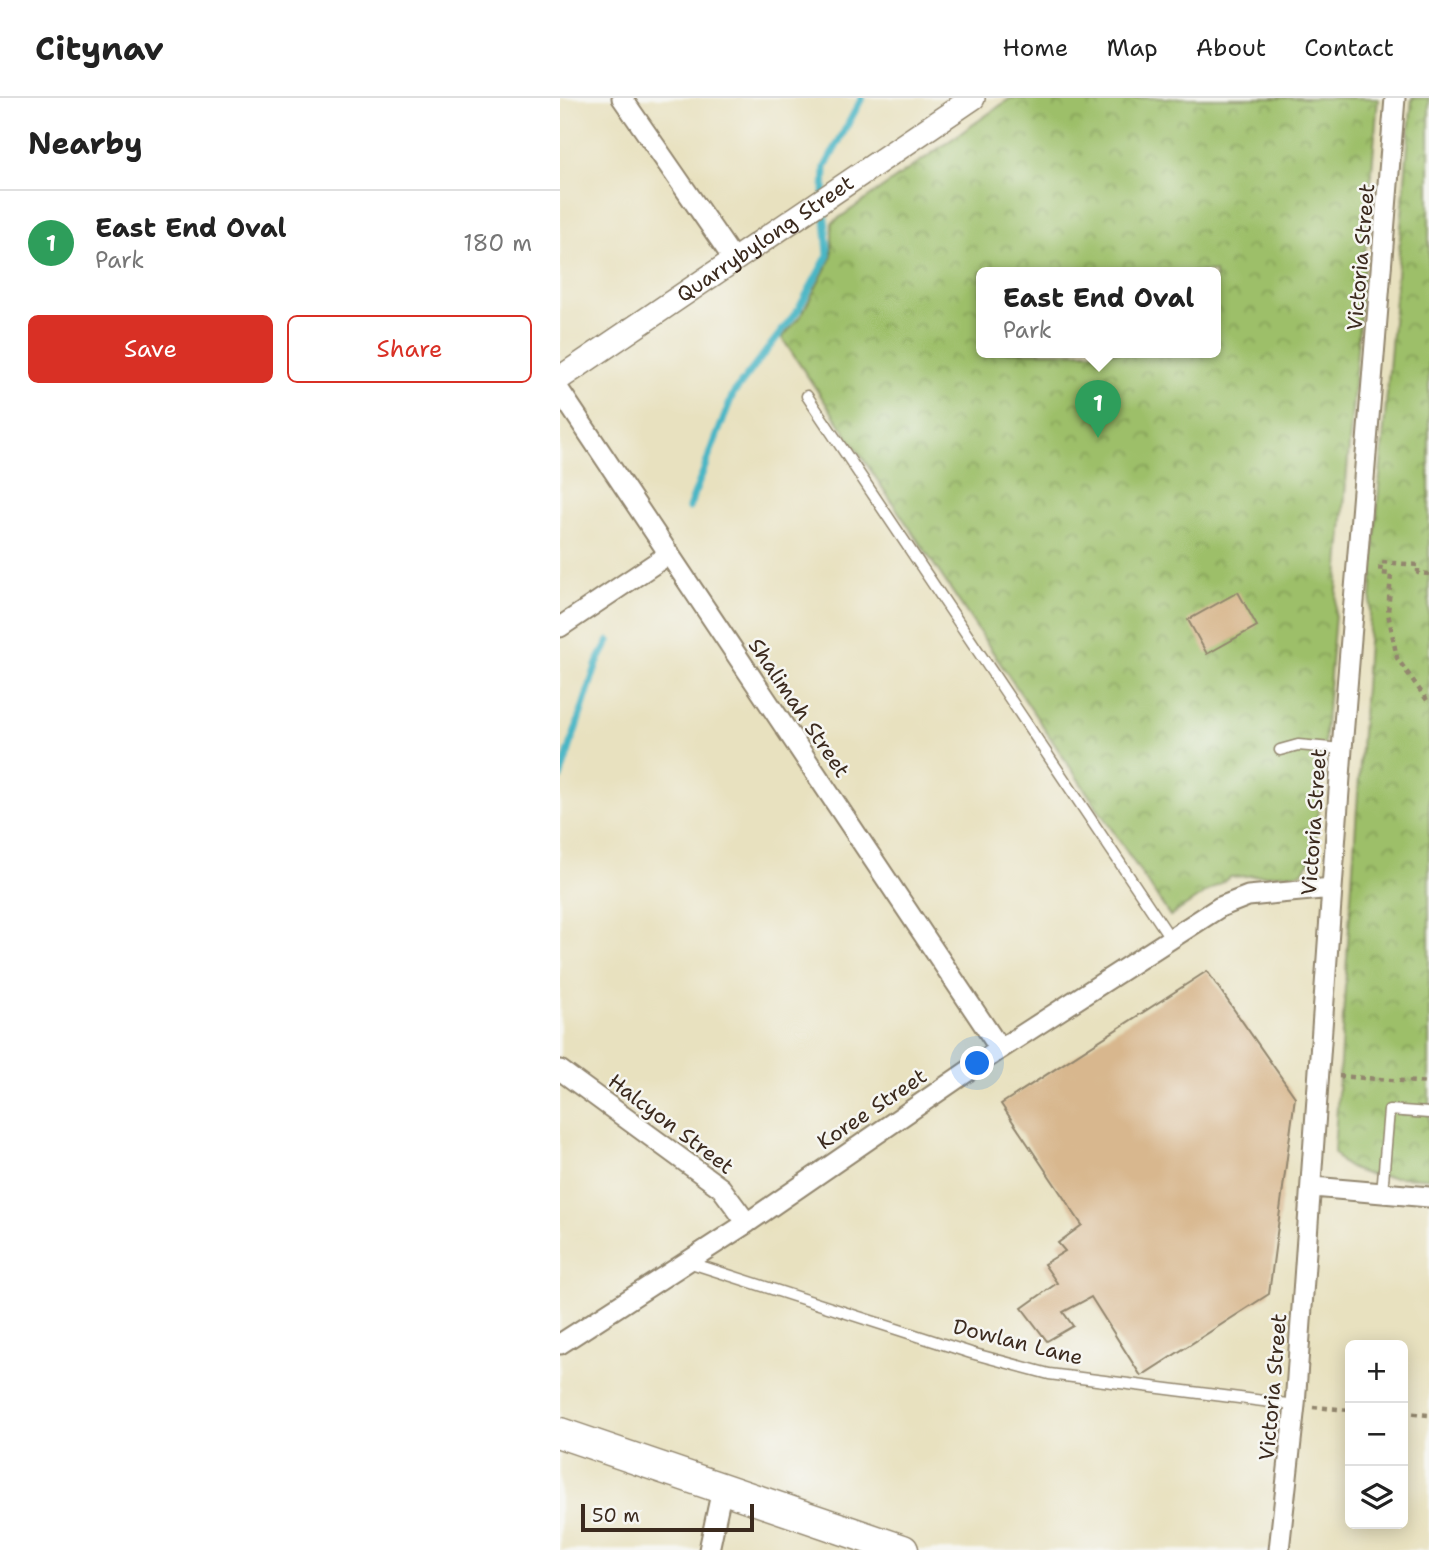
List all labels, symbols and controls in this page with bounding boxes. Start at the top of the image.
text: Citynav [35,26,164,71]
text: Home [1002,32,1068,64]
text: Map [1106,32,1158,64]
text: About [1196,32,1266,64]
text: Contact [1304,32,1394,64]
text: Nearby [28,123,143,164]
street label: Quarrybylong Street [671,169,859,309]
street label: Victoria Street [1341,182,1381,332]
text: East End Oval [95,210,287,245]
text: 1 [46,228,56,258]
text: 180 m [463,228,532,258]
text: Park [95,245,144,275]
popup [976,267,1221,358]
text: East End Oval [1003,280,1194,315]
button: Save [28,315,273,383]
button: Share [287,315,532,383]
text: Park [1003,315,1052,345]
pin: 1 [1075,380,1121,438]
street label: Shalimah Street [742,633,856,783]
street label: Victoria Street [1295,747,1333,897]
your location [960,1046,994,1080]
street label: Koree Street [812,1062,932,1156]
street label: Halcyon Street [602,1067,740,1181]
street label: Dowlan Lane [950,1312,1086,1372]
street label: Victoria Street [1253,1312,1293,1462]
map controls [1345,1340,1408,1529]
button: + [1345,1340,1408,1403]
button: − [1345,1403,1408,1466]
button: layers [1345,1466,1408,1529]
scale bar [581,1501,754,1533]
text: 50 m [592,1503,640,1528]

